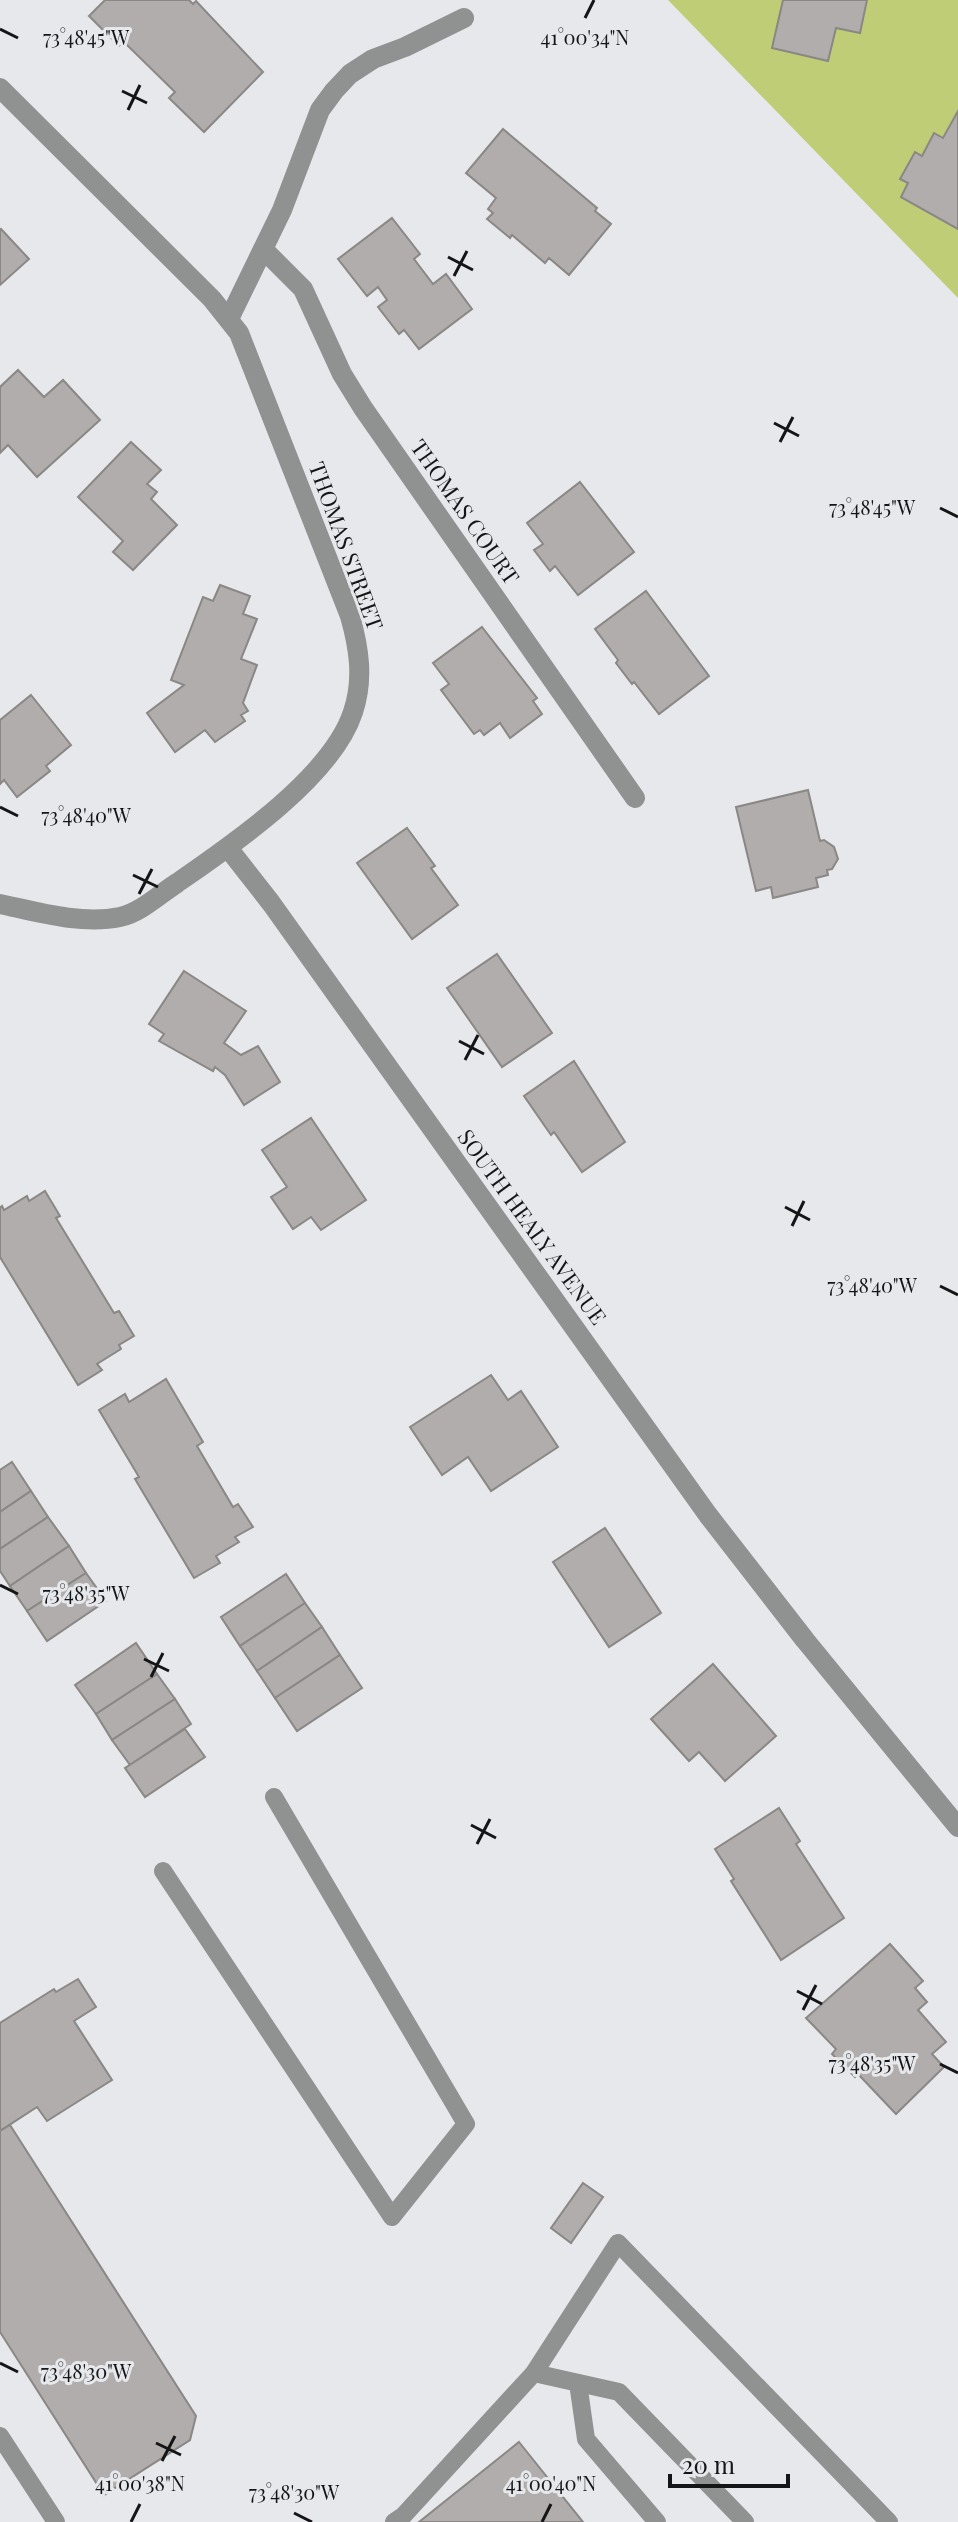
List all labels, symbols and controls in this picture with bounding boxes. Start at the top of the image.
text: 73°48'45"W [43,23,130,50]
text: 41°00'34"N [541,23,629,50]
street label: THOMAS COURT [405,433,527,590]
street label: THOMAS STREET [303,457,391,634]
text: 73°48'45"W [829,493,916,520]
text: 73°48'40"W [41,801,132,828]
street label: SOUTH HEALY AVENUE [452,1123,614,1330]
text: 73°48'40"W [827,1271,918,1298]
text: 73°48'35"W [43,1579,130,1606]
text: 73°48'35"W [829,2049,916,2076]
text: 73°48'30"W [41,2357,132,2384]
scale bar [670,2438,788,2488]
text: 20 m [682,2448,735,2480]
text: 41°00'38"N [95,2469,185,2496]
text: 41°00'40"N [506,2469,596,2496]
text: 73°48'30"W [249,2478,340,2505]

